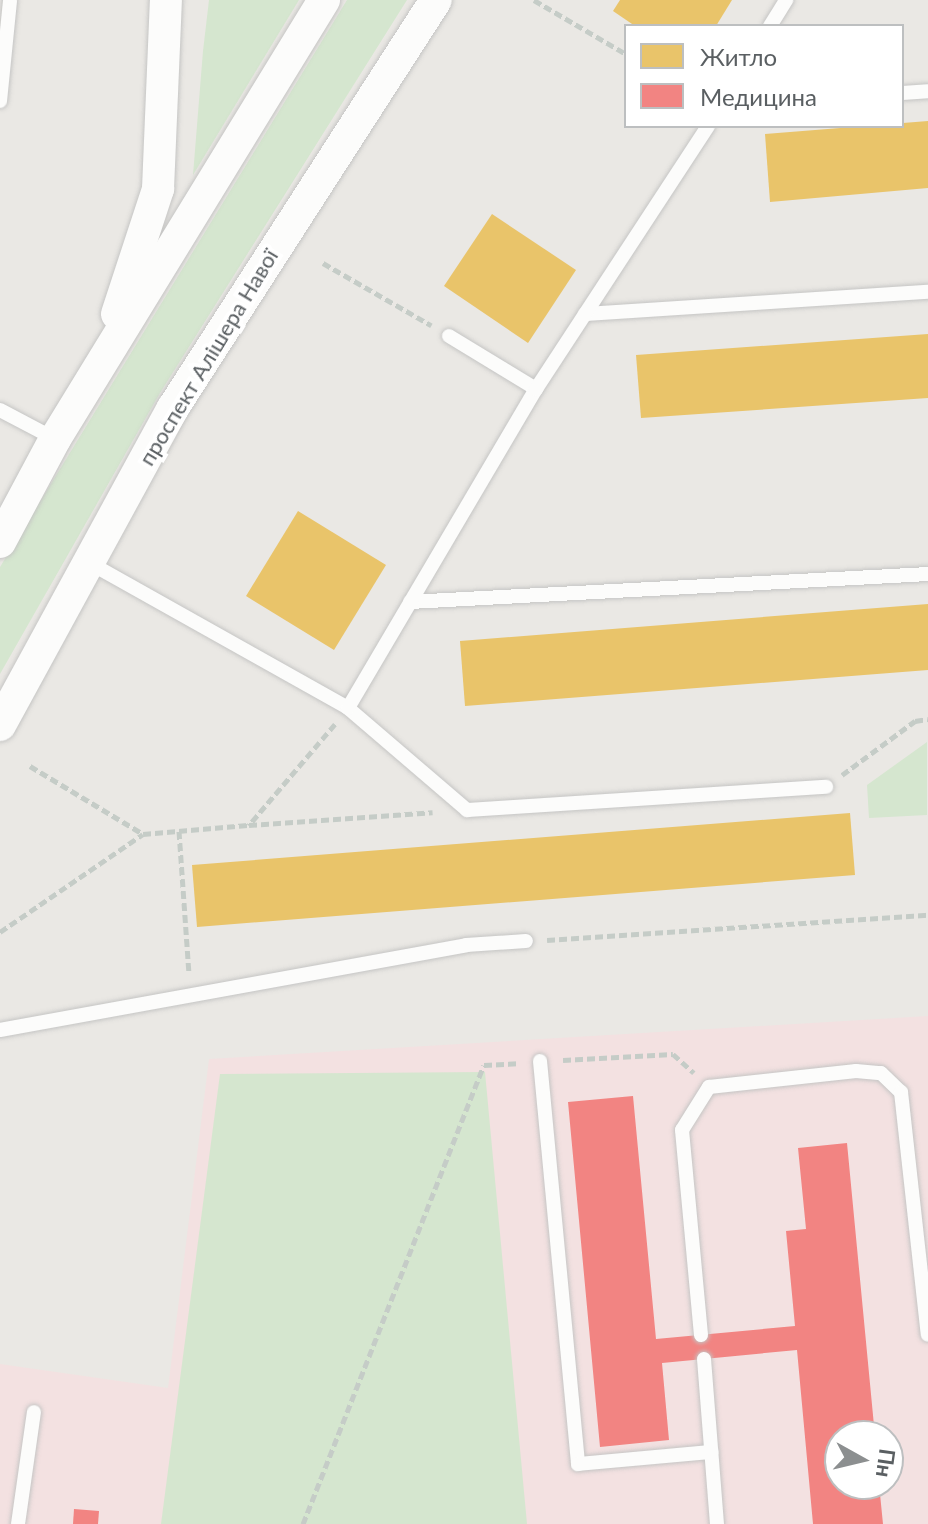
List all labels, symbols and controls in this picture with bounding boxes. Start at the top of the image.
legend [624,24,904,128]
text: Житло [700,42,777,71]
text: Медицина [700,82,817,111]
street label: проспект Алішера Навої [133,244,283,470]
north arrow [824,1420,904,1500]
text: Пн [871,1447,902,1479]

